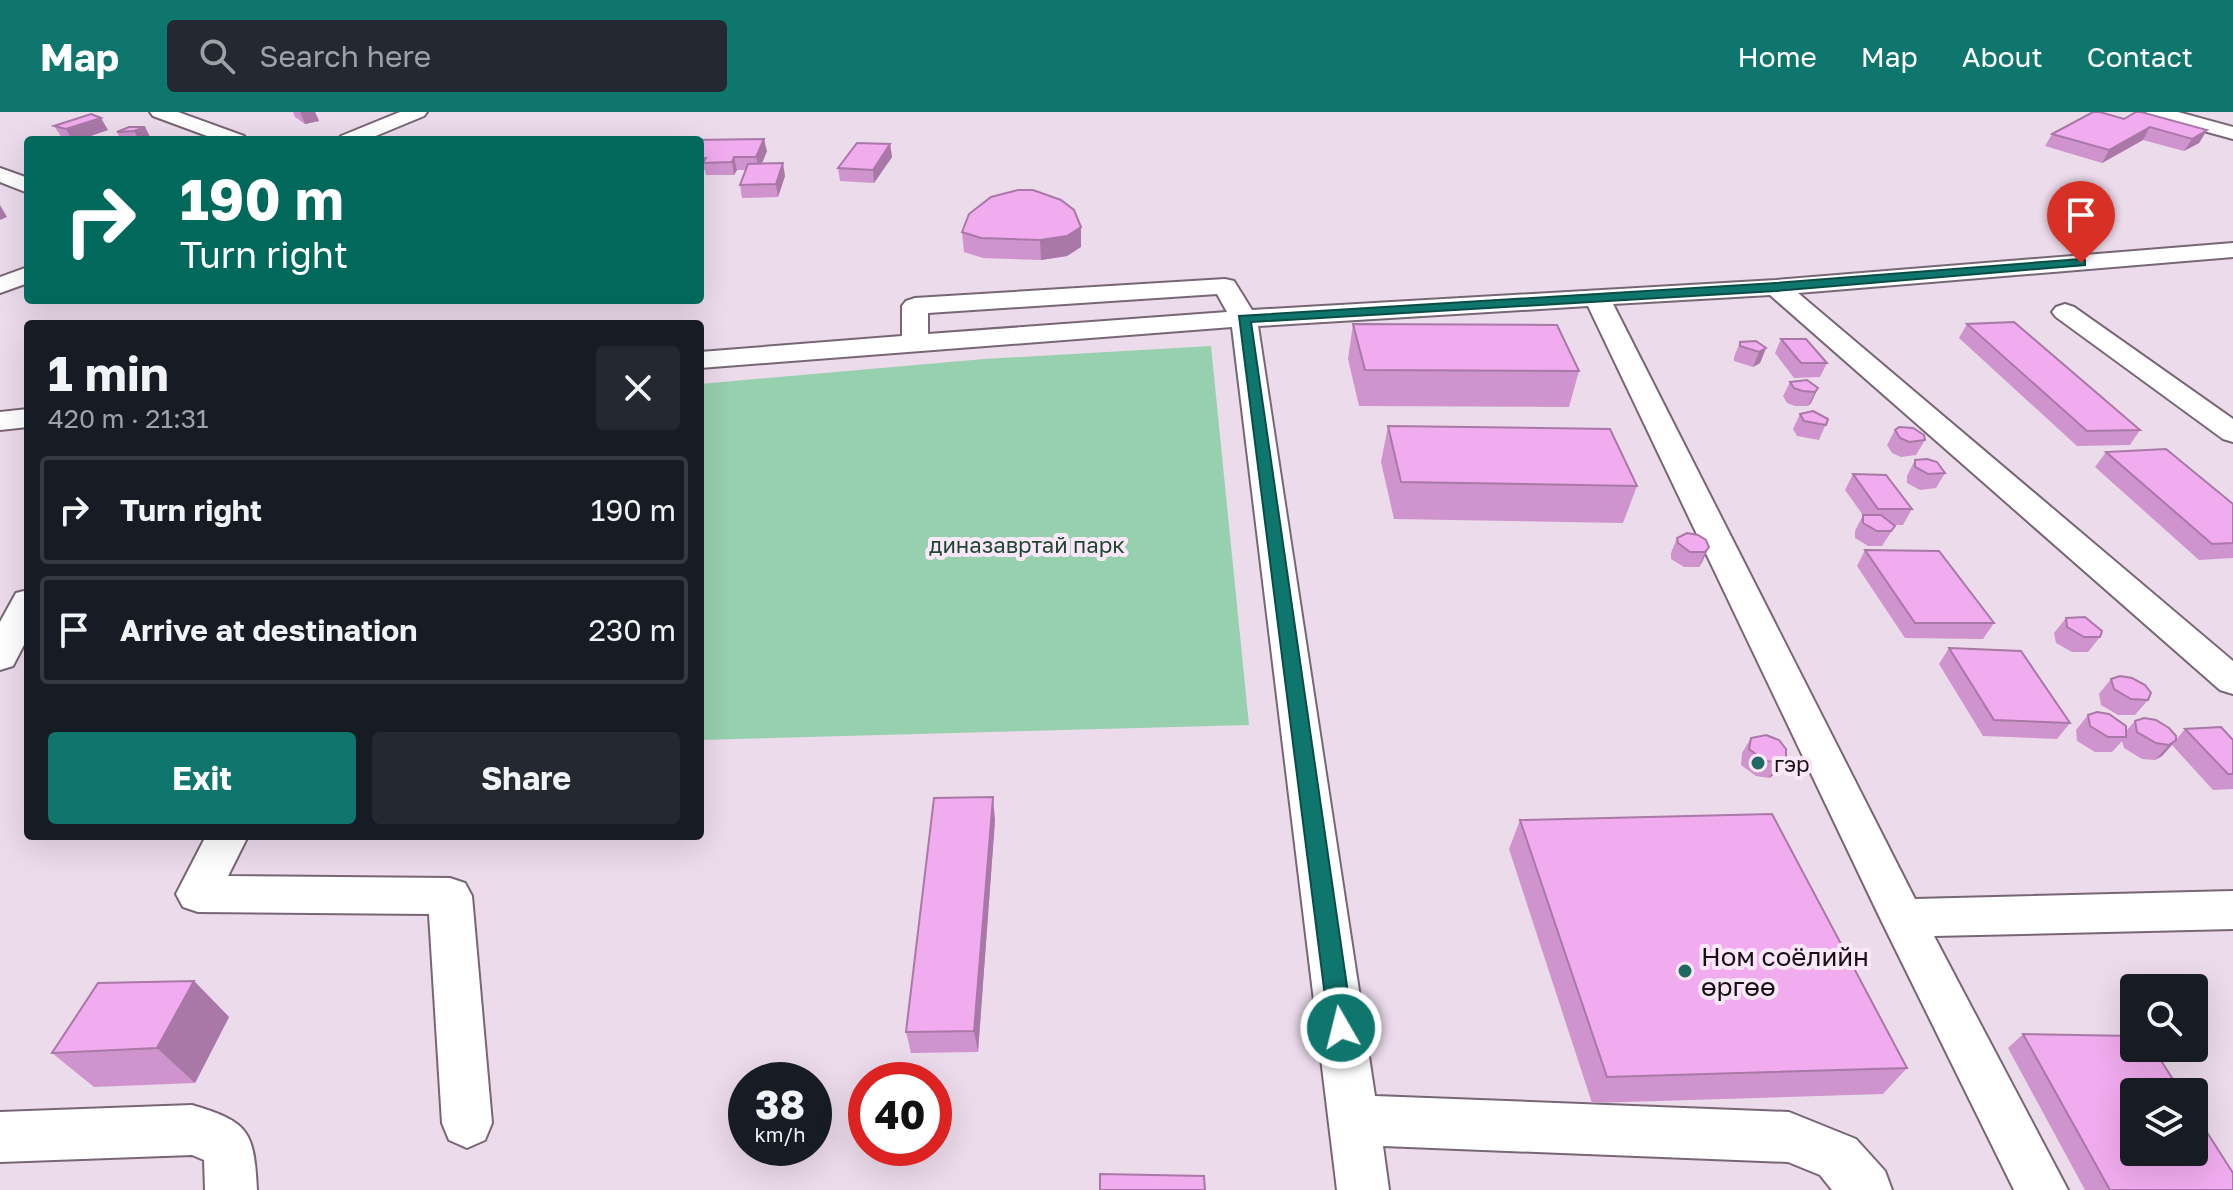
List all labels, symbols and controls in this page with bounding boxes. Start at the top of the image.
search box [167,20,727,92]
text: Map [40,34,119,79]
icon: search [195,34,239,78]
text: Search here [259,38,431,74]
text: Home [1738,40,1817,73]
text: Map [1861,40,1918,73]
text: About [1962,40,2043,73]
text: Contact [2087,40,2193,73]
text: 190 m [180,165,344,232]
icon: right [48,168,152,272]
pin [2047,181,2115,263]
icon: arrive [2059,193,2103,237]
text: Turn right [180,233,348,276]
text: 1 min [48,344,169,402]
button: close [596,346,680,430]
text: 420 m · 21:31 [48,403,209,434]
icon: right [52,488,96,532]
text: Turn right [120,492,262,528]
text: 190 m [591,492,676,528]
park label: диназавртай парк [929,531,1125,558]
icon: arrive [52,608,96,652]
text: Arrive at destination [120,612,417,648]
text: 230 m [588,612,676,648]
button: Exit [48,732,356,824]
button: Share [372,732,680,824]
place label: гэр [1774,750,1809,777]
marker: гэр [1749,754,1767,772]
place label: Ном соёлийн өргөө [1701,941,1869,1002]
marker: Ном соёлийн өргөө [1676,962,1694,980]
map controls [2120,974,2208,1166]
button: search [2120,974,2208,1062]
position arrow [1299,986,1383,1070]
speed limit sign: 40 [848,1062,952,1166]
button: layers [2120,1078,2208,1166]
text: 38 [755,1080,805,1128]
text: km/h [755,1122,805,1146]

